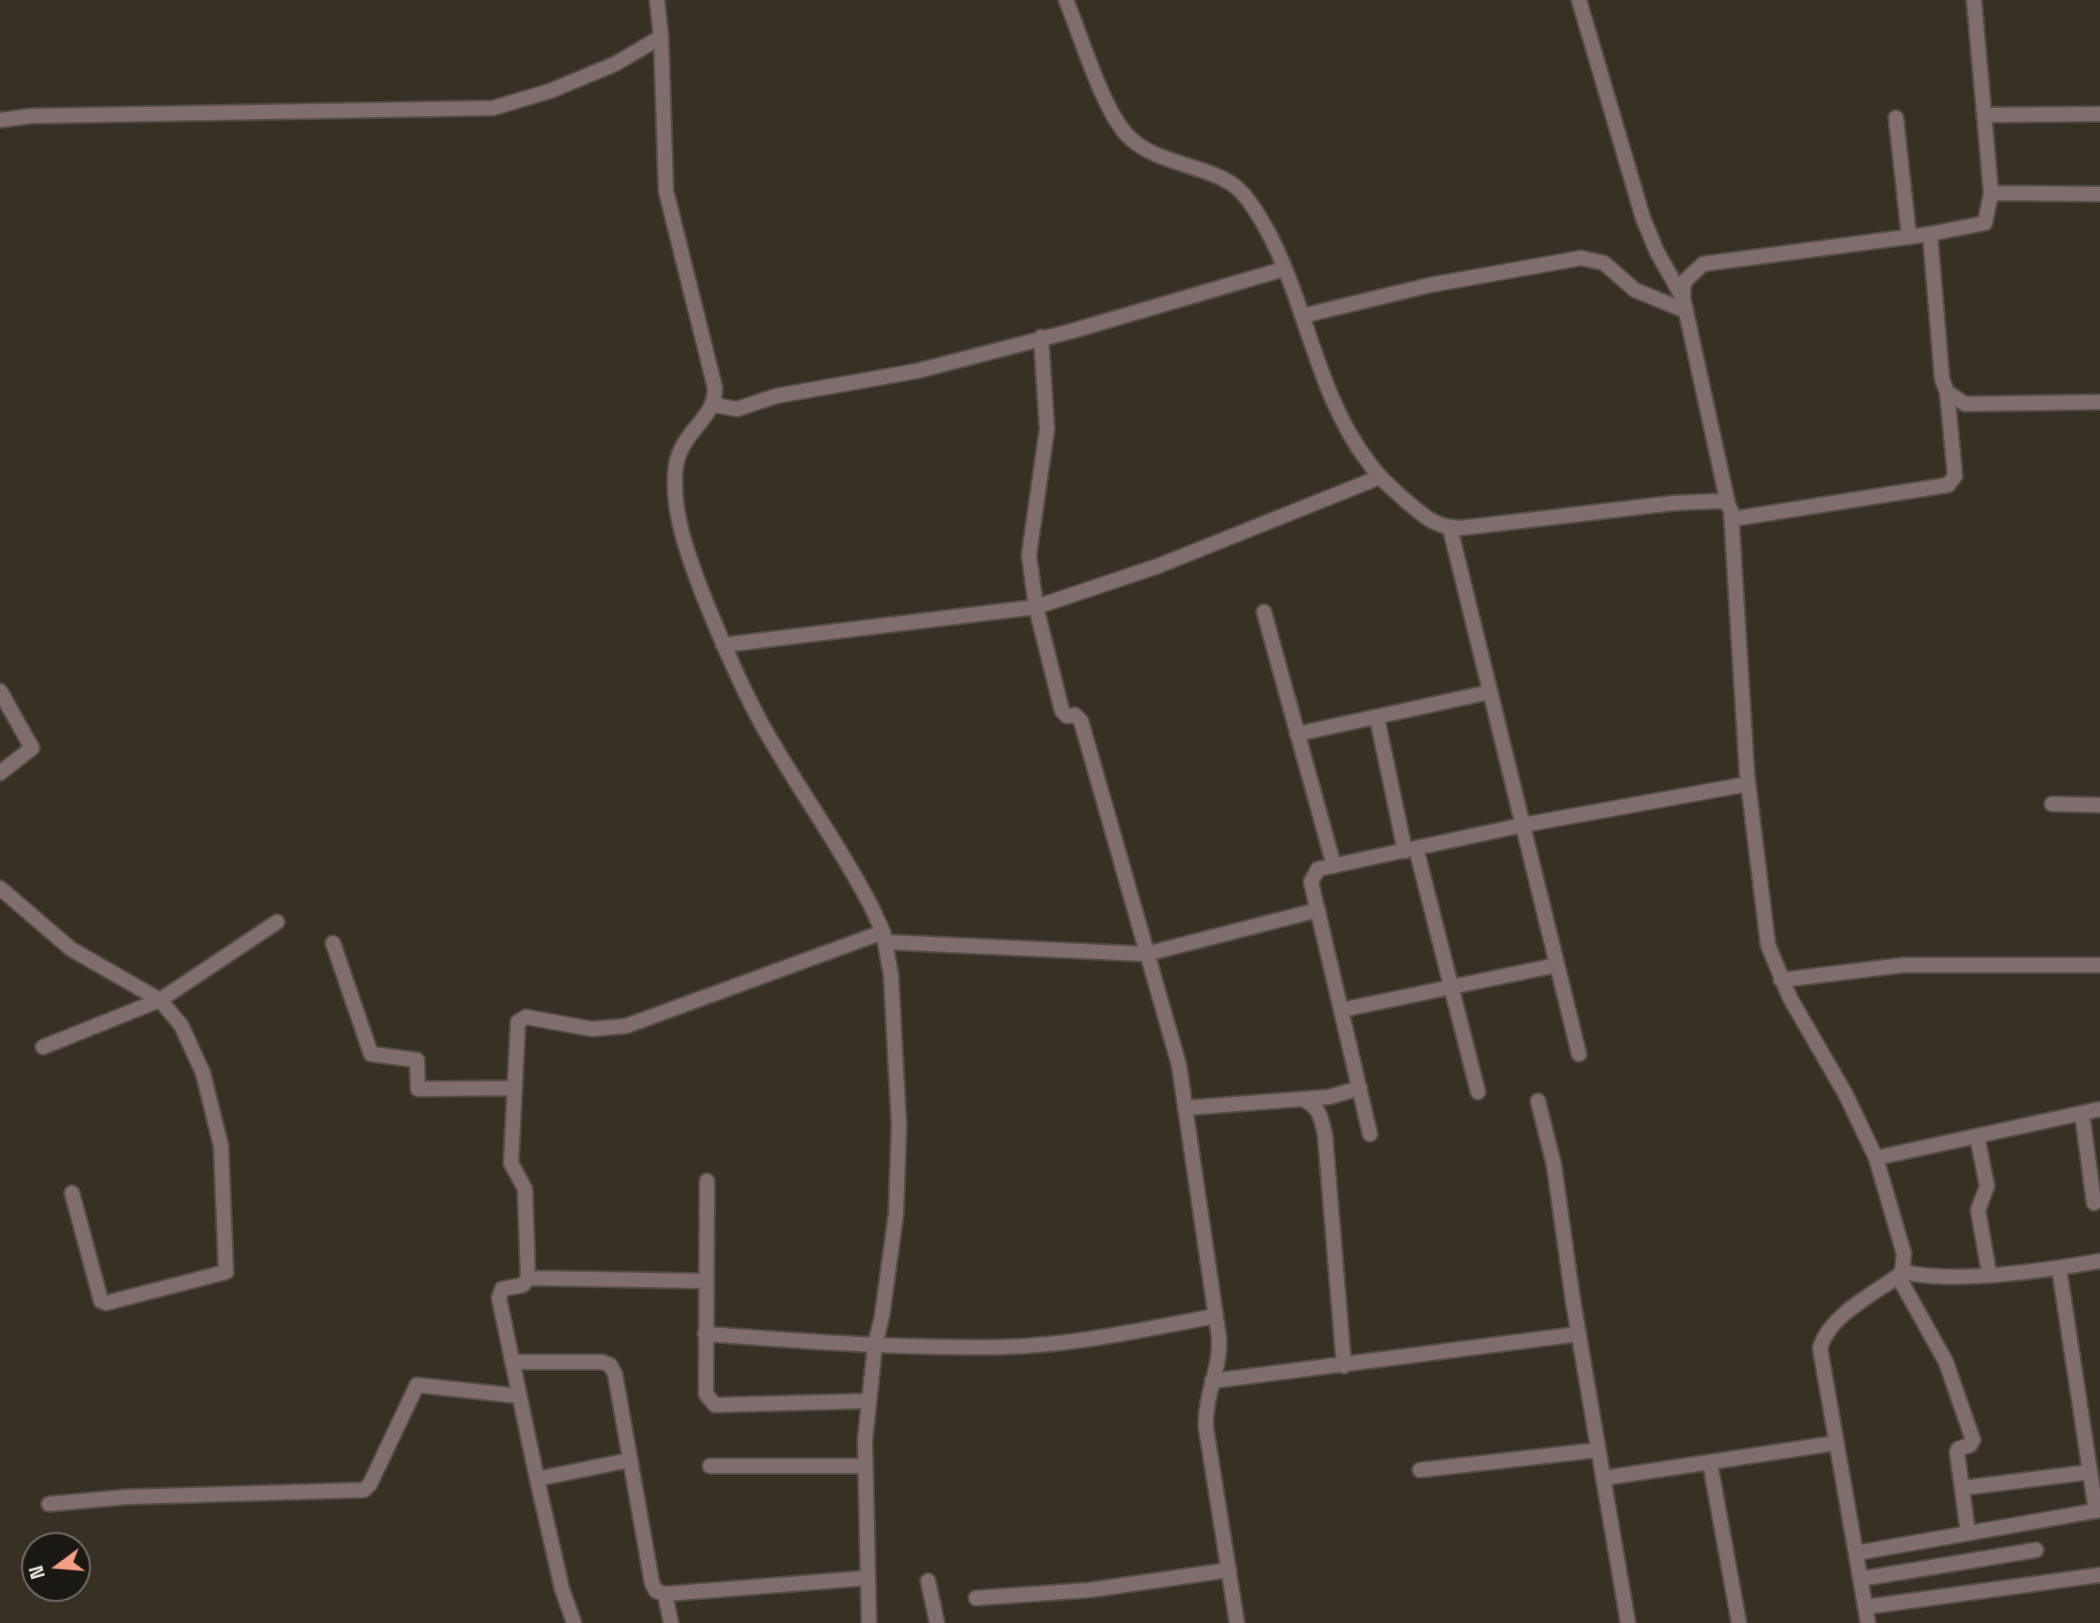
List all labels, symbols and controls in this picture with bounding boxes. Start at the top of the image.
north arrow [21,1532,91,1602]
text: N [23,1563,51,1582]

